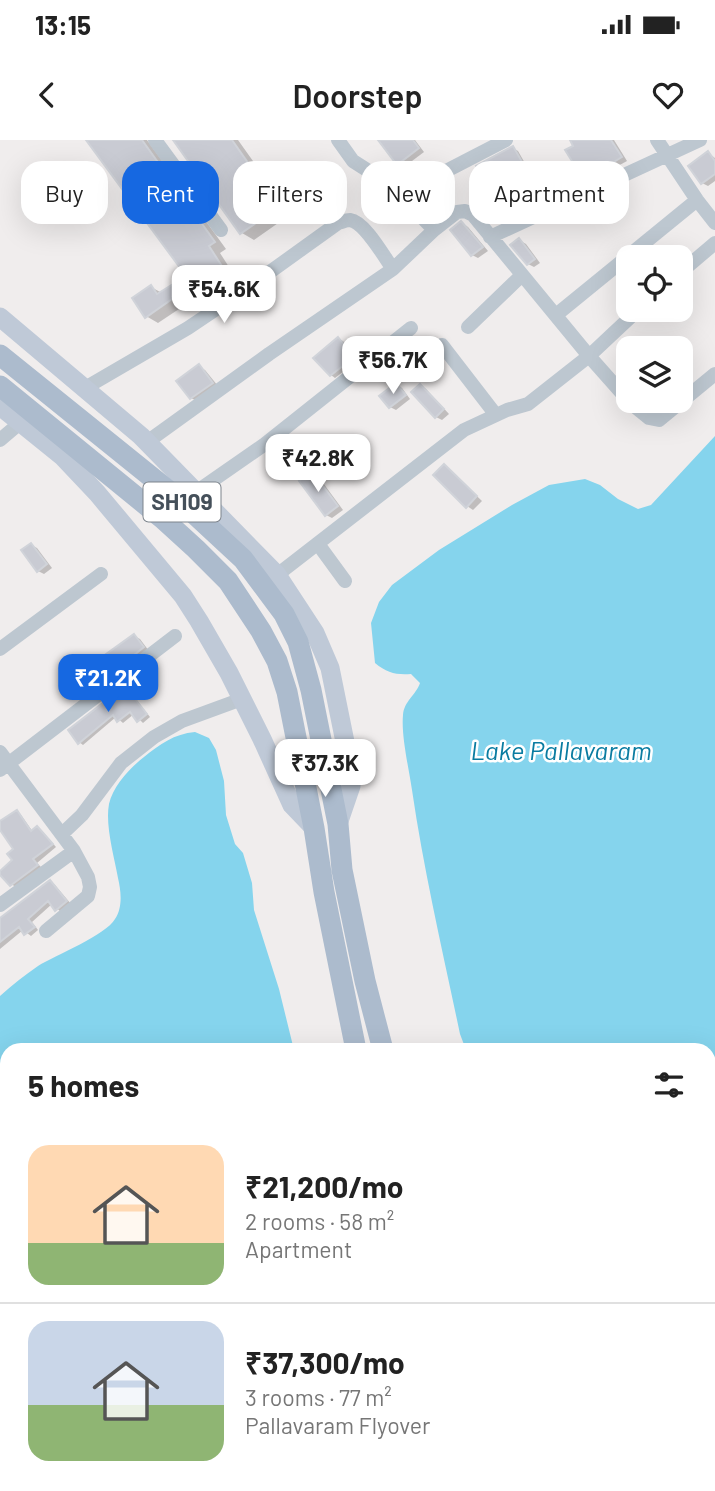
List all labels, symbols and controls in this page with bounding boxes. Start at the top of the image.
text: 13:15 [35,9,91,40]
icon: back [28,76,66,114]
text: Doorstep [293,76,422,114]
icon: heart [649,76,687,114]
chip: Buy [21,161,108,224]
chip: Rent [122,161,219,224]
chip: Filters [233,161,347,224]
chip: New [361,161,455,224]
chip: Apartment [469,161,629,224]
map controls [616,245,693,413]
button: locate [616,245,693,322]
pin: ₹54.6K [167,265,281,325]
text: ₹54.6K [188,274,260,302]
pin: ₹56.7K [336,336,450,396]
button: layers [616,336,693,413]
text: ₹56.7K [358,345,428,373]
pin: ₹42.8K [261,434,375,494]
text: ₹42.8K [281,443,355,471]
road number: SH109 [144,482,220,522]
pin: ₹21.2K [51,654,165,714]
text: ₹21.2K [74,663,142,691]
water label: Lake Pallavaram [470,734,652,765]
pin: ₹37.3K [268,740,382,799]
text: ₹37.3K [291,748,359,776]
icon: filters [650,1066,688,1104]
text: 5 homes [28,1067,139,1103]
text: ₹21,200/mo [245,1168,403,1204]
icon: home [84,1173,168,1257]
text: 2 rooms · 58 m² [245,1207,394,1235]
text: Apartment [245,1235,352,1263]
text: ₹37,300/mo [245,1344,405,1380]
icon: home [84,1349,168,1433]
text: 3 rooms · 77 m² [245,1383,392,1411]
text: Pallavaram Flyover [245,1411,430,1439]

